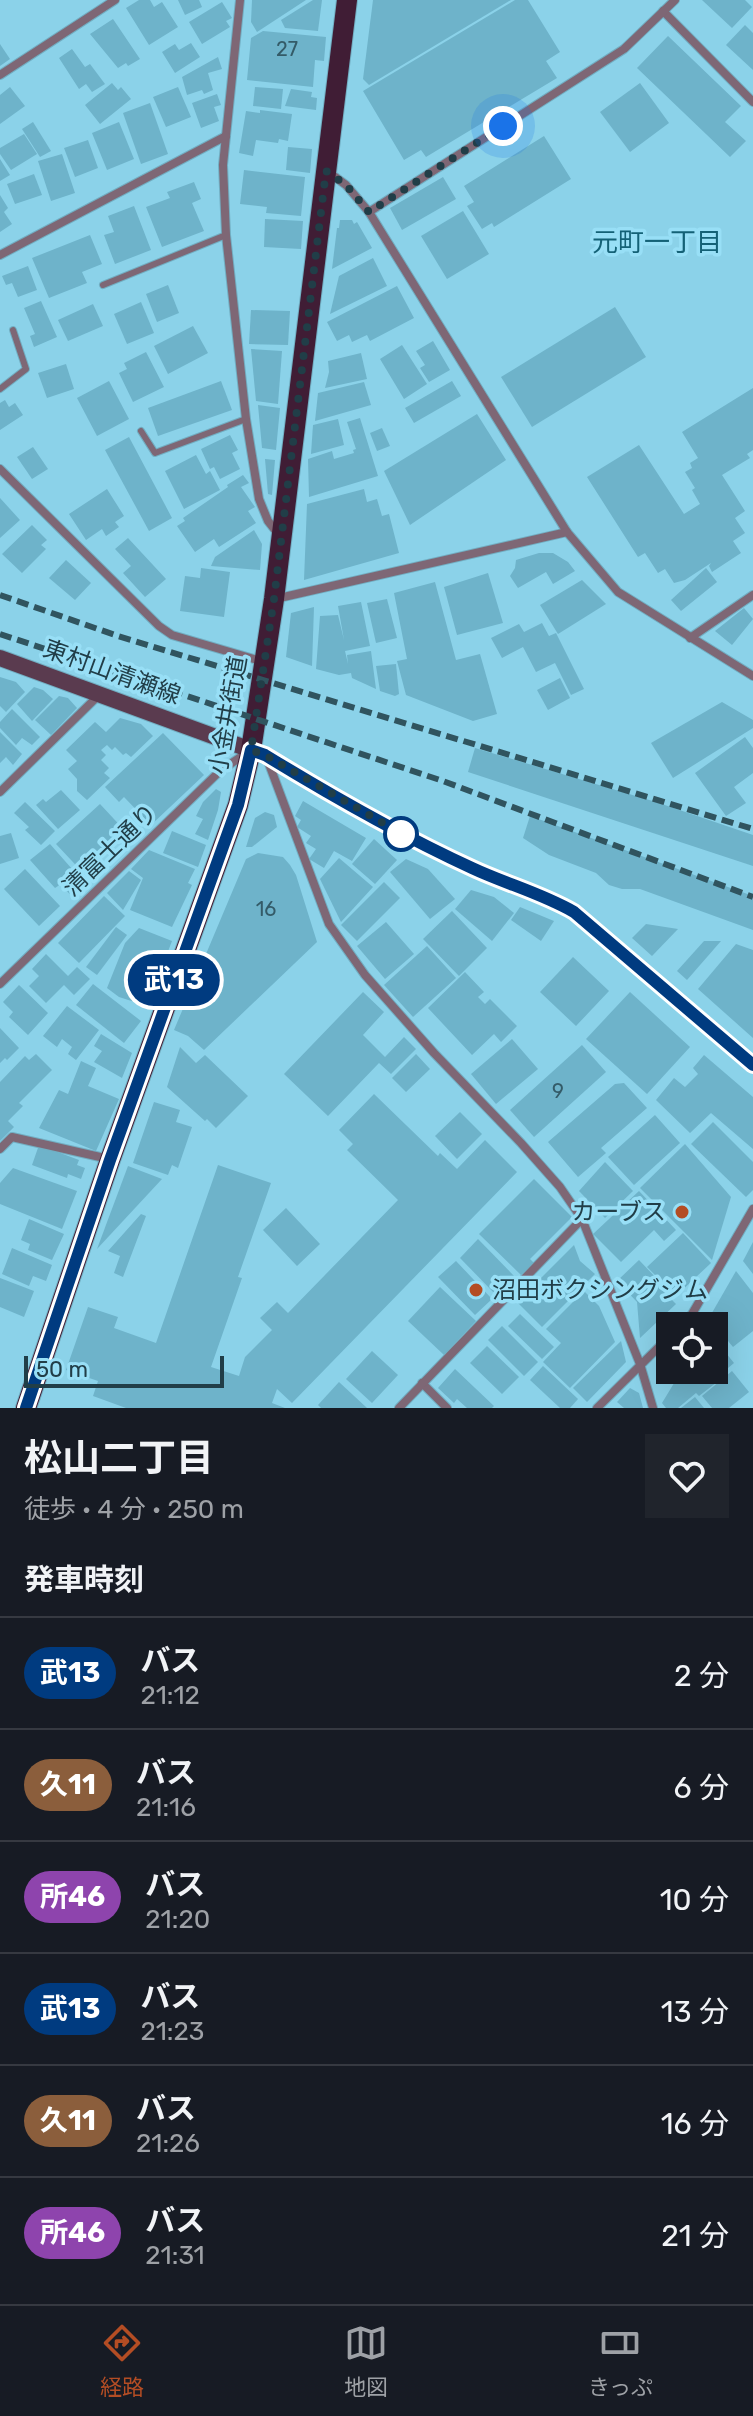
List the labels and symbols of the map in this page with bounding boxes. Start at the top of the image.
house number: 27 [276,37,298,61]
your location [483,106,523,146]
district label: 元町一丁目 [592,227,722,258]
street label: 東村山清瀬線 [40,634,184,710]
street label: 小金井街道 [204,653,252,777]
street label: 清富士通り [57,798,163,902]
unlabelled marker [384,817,418,851]
house number: 16 [256,897,276,921]
line badge: 武13 [128,954,220,1006]
house number: 9 [552,1079,564,1103]
place label: カーブス [571,1198,666,1226]
marker: カーブス [673,1203,691,1221]
place label: 沼田ボクシングジム [492,1276,708,1304]
marker: 沼田ボクシングジム [467,1281,485,1299]
scale bar [24,1352,224,1388]

